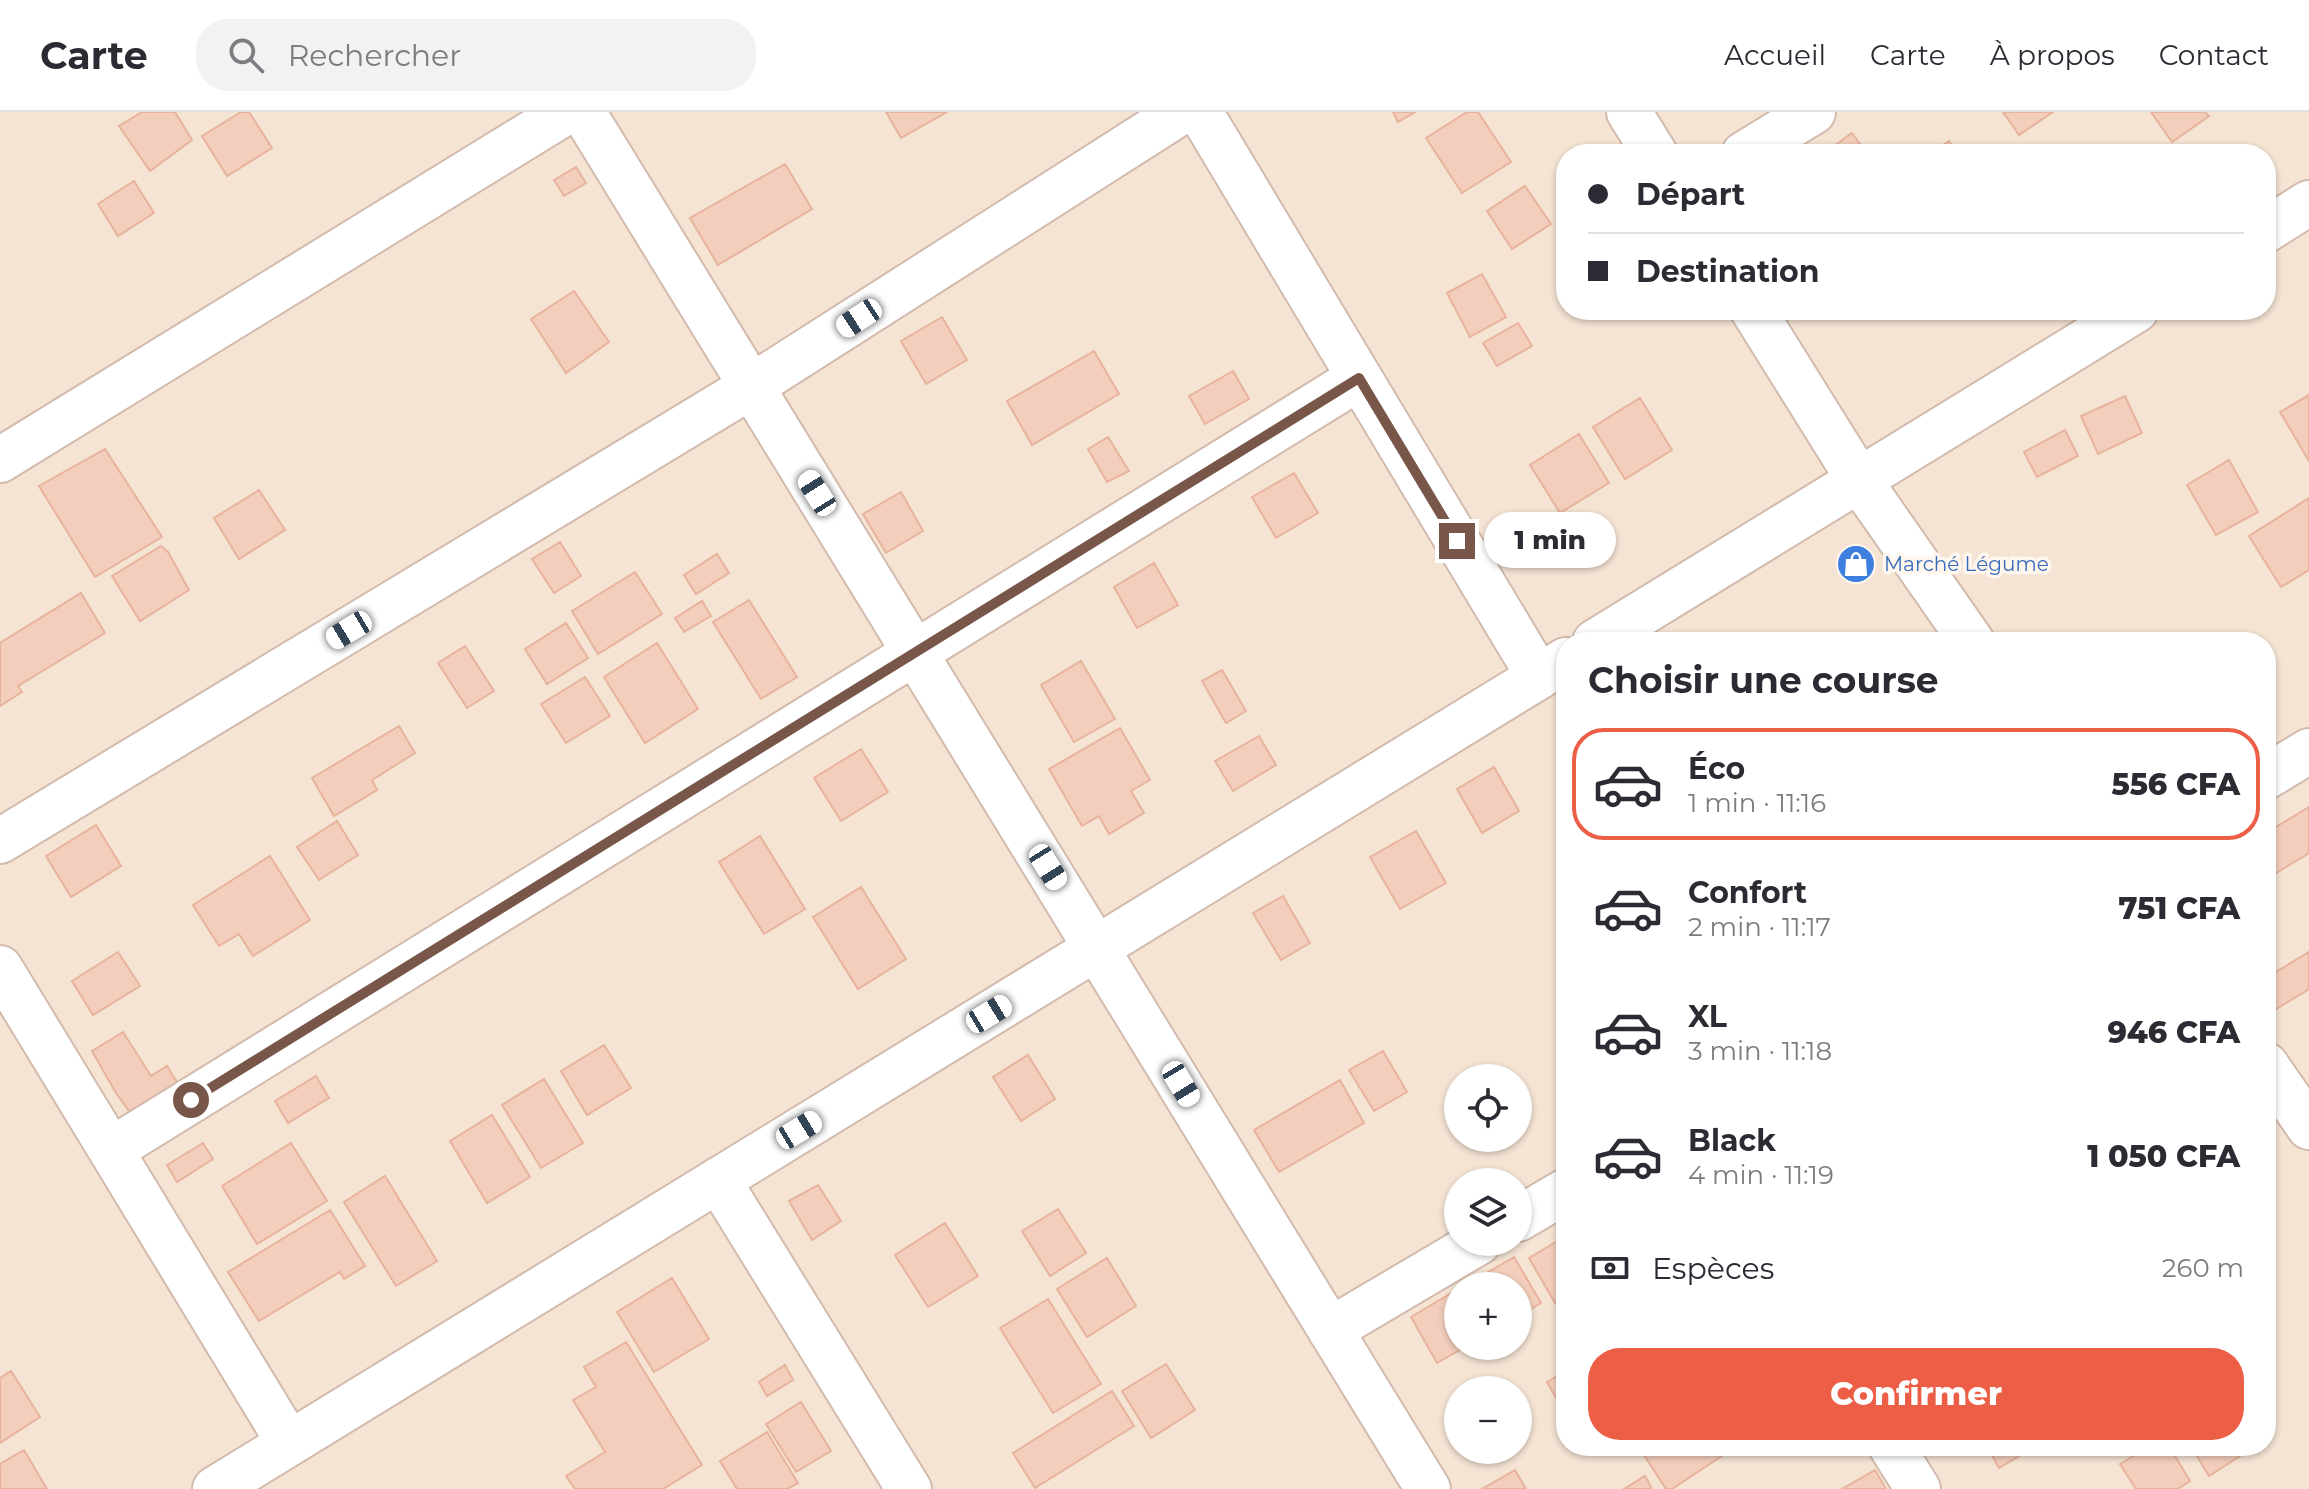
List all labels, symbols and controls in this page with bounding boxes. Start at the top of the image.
search box [196,19,756,91]
text: Carte [40,32,148,79]
icon: search [224,33,268,77]
text: Rechercher [288,37,461,74]
text: Accueil [1724,38,1826,72]
text: Carte [1870,38,1946,72]
text: À propos [1990,38,2115,72]
text: Contact [2159,38,2269,72]
text: Départ [1636,176,1745,213]
text: Destination [1636,253,1819,290]
car [832,295,886,341]
car [794,466,840,520]
callout: 1 min [1485,513,1617,569]
route end [1439,523,1475,559]
text: 1 min [1514,524,1586,556]
shop icon: Marché Légume [1835,543,1877,585]
place label: Marché Légume [1884,552,2049,576]
car [322,607,376,653]
text: Choisir une course [1588,658,1939,702]
icon: car [1592,748,1664,820]
text: Éco [1688,750,1745,787]
text: 556 CFA [2112,766,2240,803]
text: 1 min · 11:16 [1688,787,1826,819]
car [1025,840,1071,894]
icon: car [1592,872,1664,944]
text: Confort [1688,874,1807,911]
text: 751 CFA [2118,890,2240,927]
text: 2 min · 11:17 [1688,911,1831,943]
car [962,991,1016,1037]
icon: car [1592,996,1664,1068]
text: XL [1688,998,1727,1035]
text: 946 CFA [2107,1014,2240,1051]
text: 3 min · 11:18 [1688,1035,1832,1067]
car [1158,1057,1204,1111]
map controls [1444,1064,1532,1464]
button: locate [1444,1064,1532,1152]
route start [173,1082,209,1118]
car [772,1107,826,1153]
icon: car [1592,1120,1664,1192]
text: Black [1688,1122,1776,1159]
text: 1 050 CFA [2087,1138,2240,1175]
text: 4 min · 11:19 [1688,1159,1834,1191]
button: layers [1444,1168,1532,1256]
icon: cash [1588,1246,1632,1290]
text: Espèces [1652,1250,1774,1287]
text: 260 m [2162,1252,2244,1284]
button: + [1444,1272,1532,1360]
button: Confirmer [1588,1348,2244,1440]
button: − [1444,1376,1532,1464]

